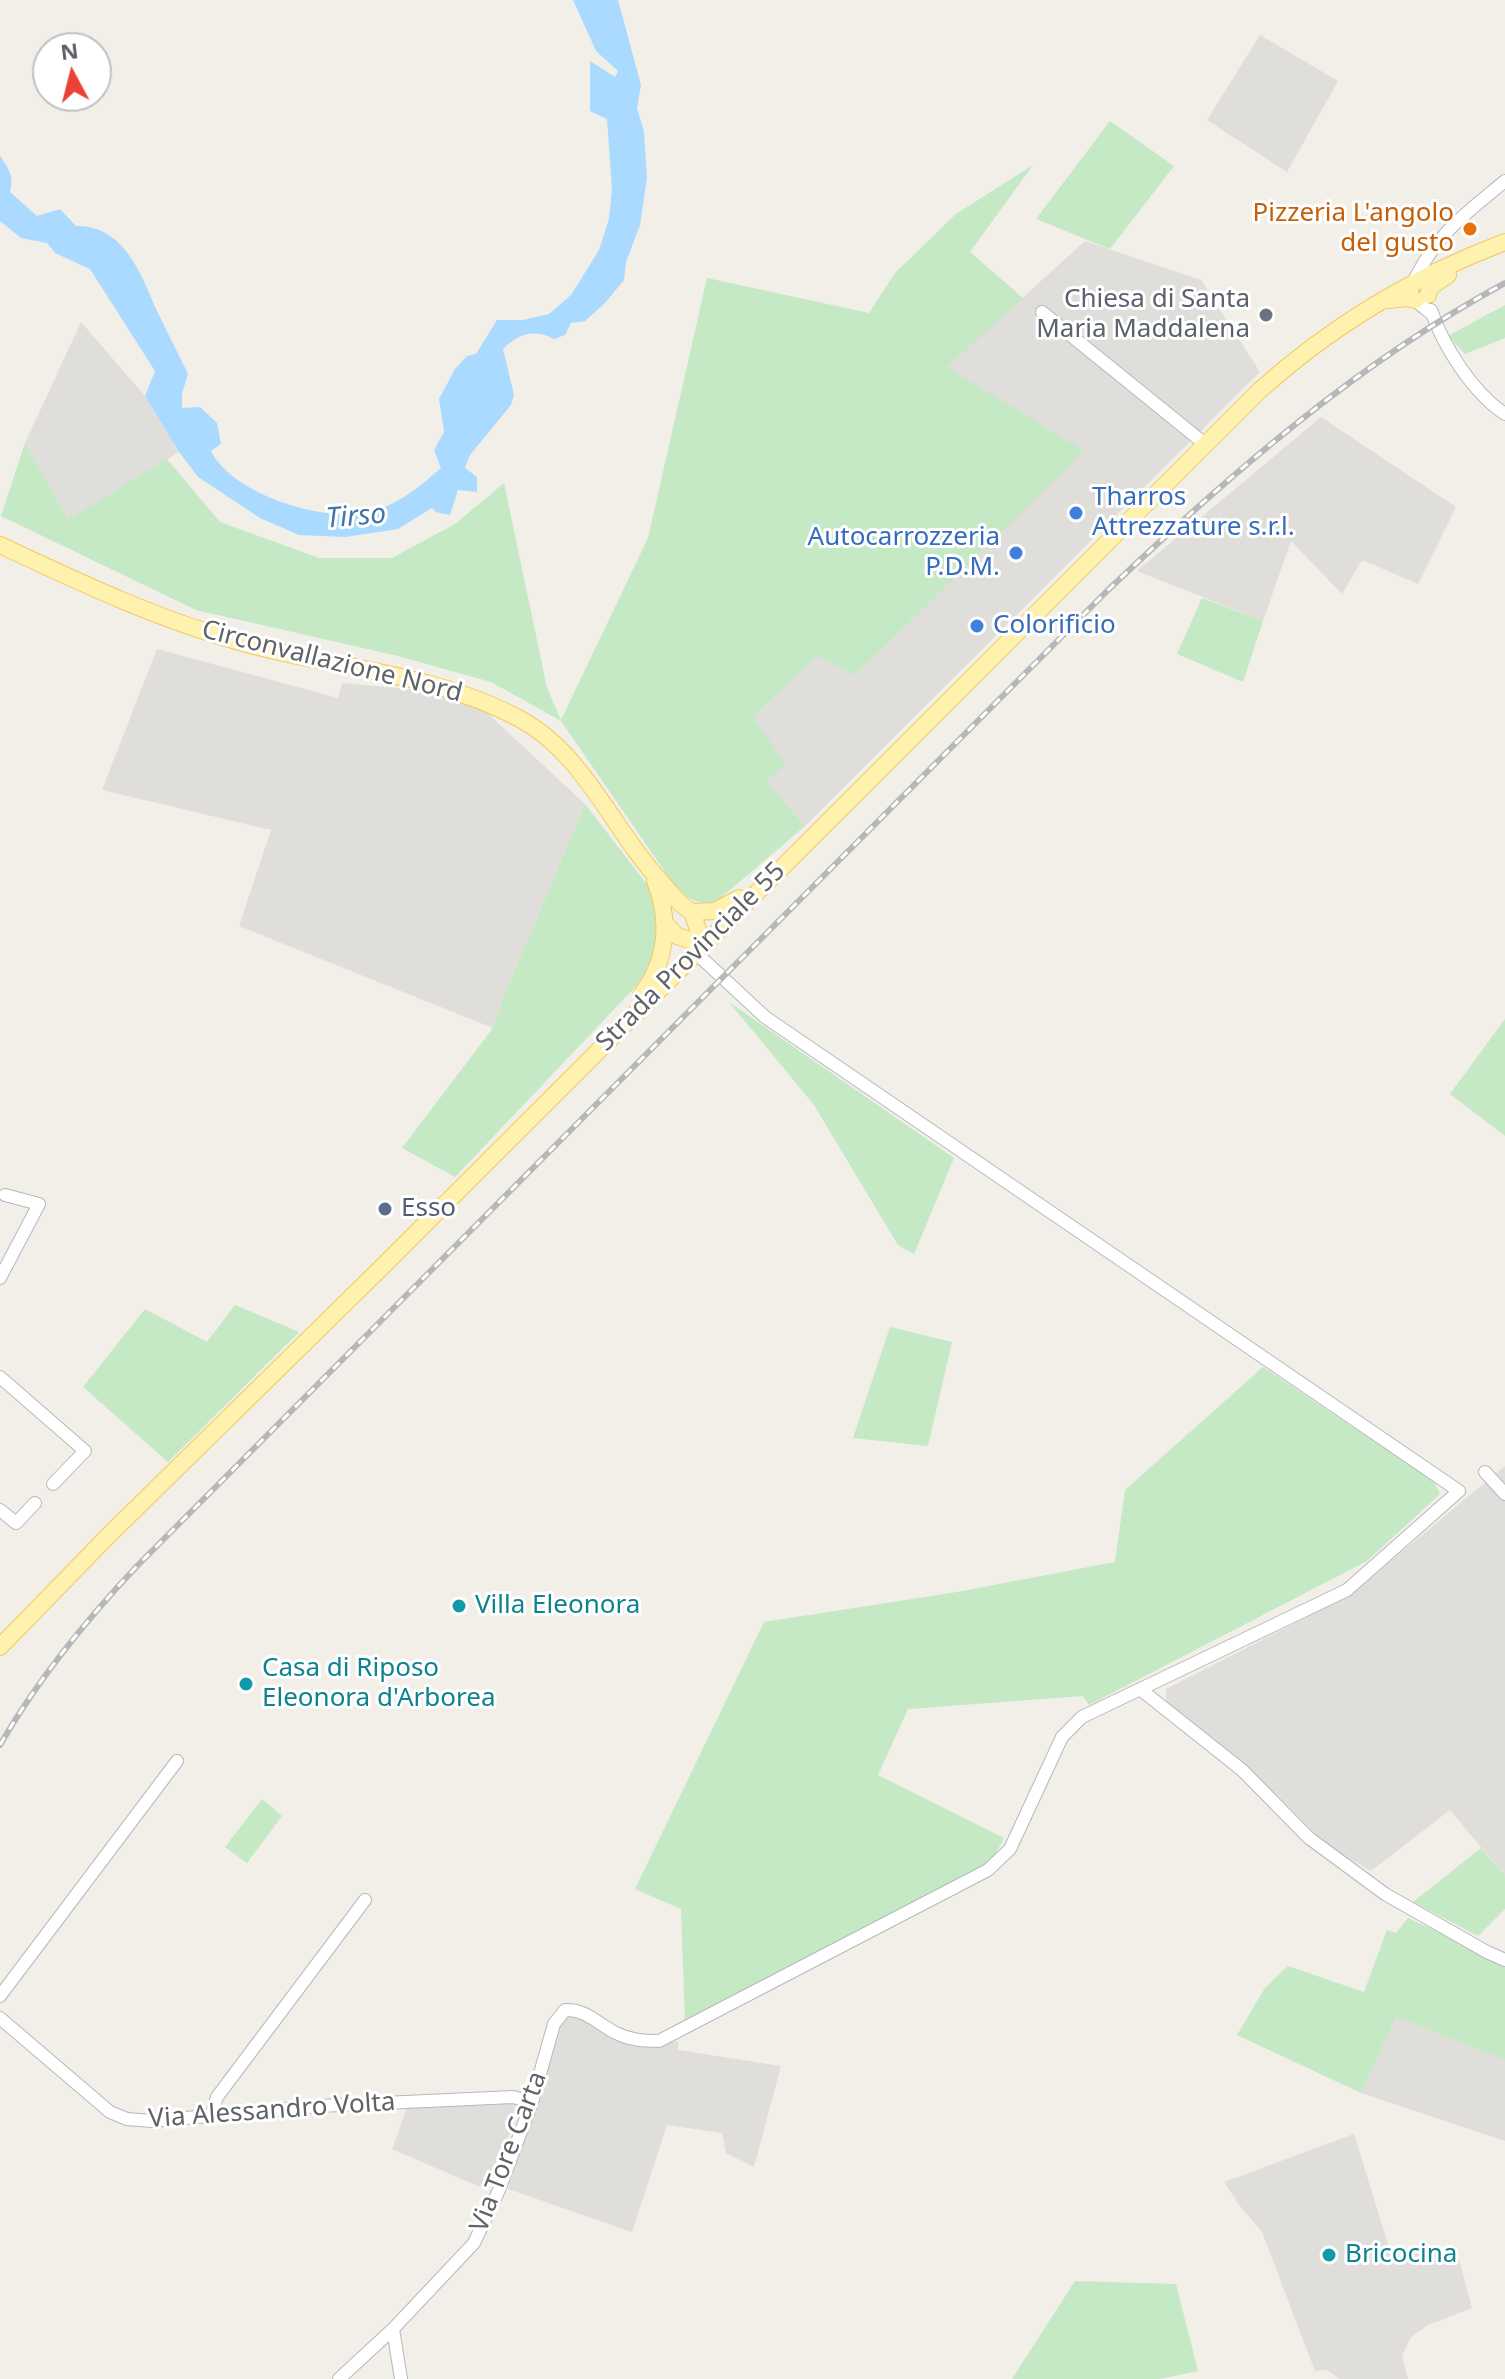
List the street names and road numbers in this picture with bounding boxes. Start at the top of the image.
street label: Circonvallazione Nord [199,615,465,709]
street label: Strada Provinciale 55 [590,856,792,1058]
street label: Via Tore Carta [464,2067,554,2237]
street label: Via Alessandro Volta [148,2087,396,2135]

